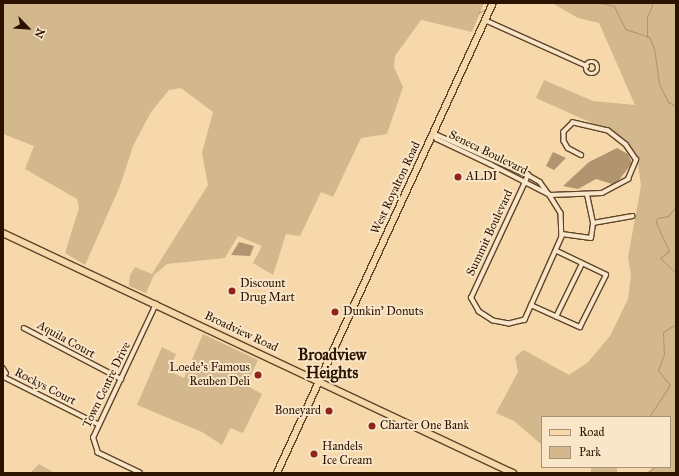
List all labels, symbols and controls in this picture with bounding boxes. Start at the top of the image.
north arrow [8,8,48,48]
text: N [31,26,47,40]
street label: Seneca Boulevard [446,128,530,178]
street label: West Royalton Road [368,139,424,237]
place label: ALDI [466,170,497,184]
marker: ALDI [453,172,463,182]
street label: Summit Boulevard [464,188,516,278]
place label: Discount Drug Mart [240,277,295,305]
marker: Discount Drug Mart [227,286,237,296]
place label: Dunkin' Donuts [343,305,423,319]
marker: Dunkin' Donuts [330,307,340,317]
street label: Broadview Road [202,309,280,355]
street label: Aquila Court [35,318,97,362]
street label: Town Centre Drive [80,340,134,430]
district label: Broadview Heights [298,345,366,383]
place label: Loede's Famous Reuben Deli [170,361,250,389]
street label: Rockys Court [12,365,78,409]
marker: Loede's Famous Reuben Deli [253,370,263,380]
place label: Boneyard [274,404,321,418]
marker: Boneyard [324,406,334,416]
legend [541,416,671,468]
place label: Charter One Bank [380,419,469,433]
marker: Charter One Bank [367,421,377,431]
text: Road [579,425,605,439]
place label: Handels Ice Cream [322,440,372,468]
text: Park [579,445,601,459]
marker: Handels Ice Cream [309,449,319,459]

